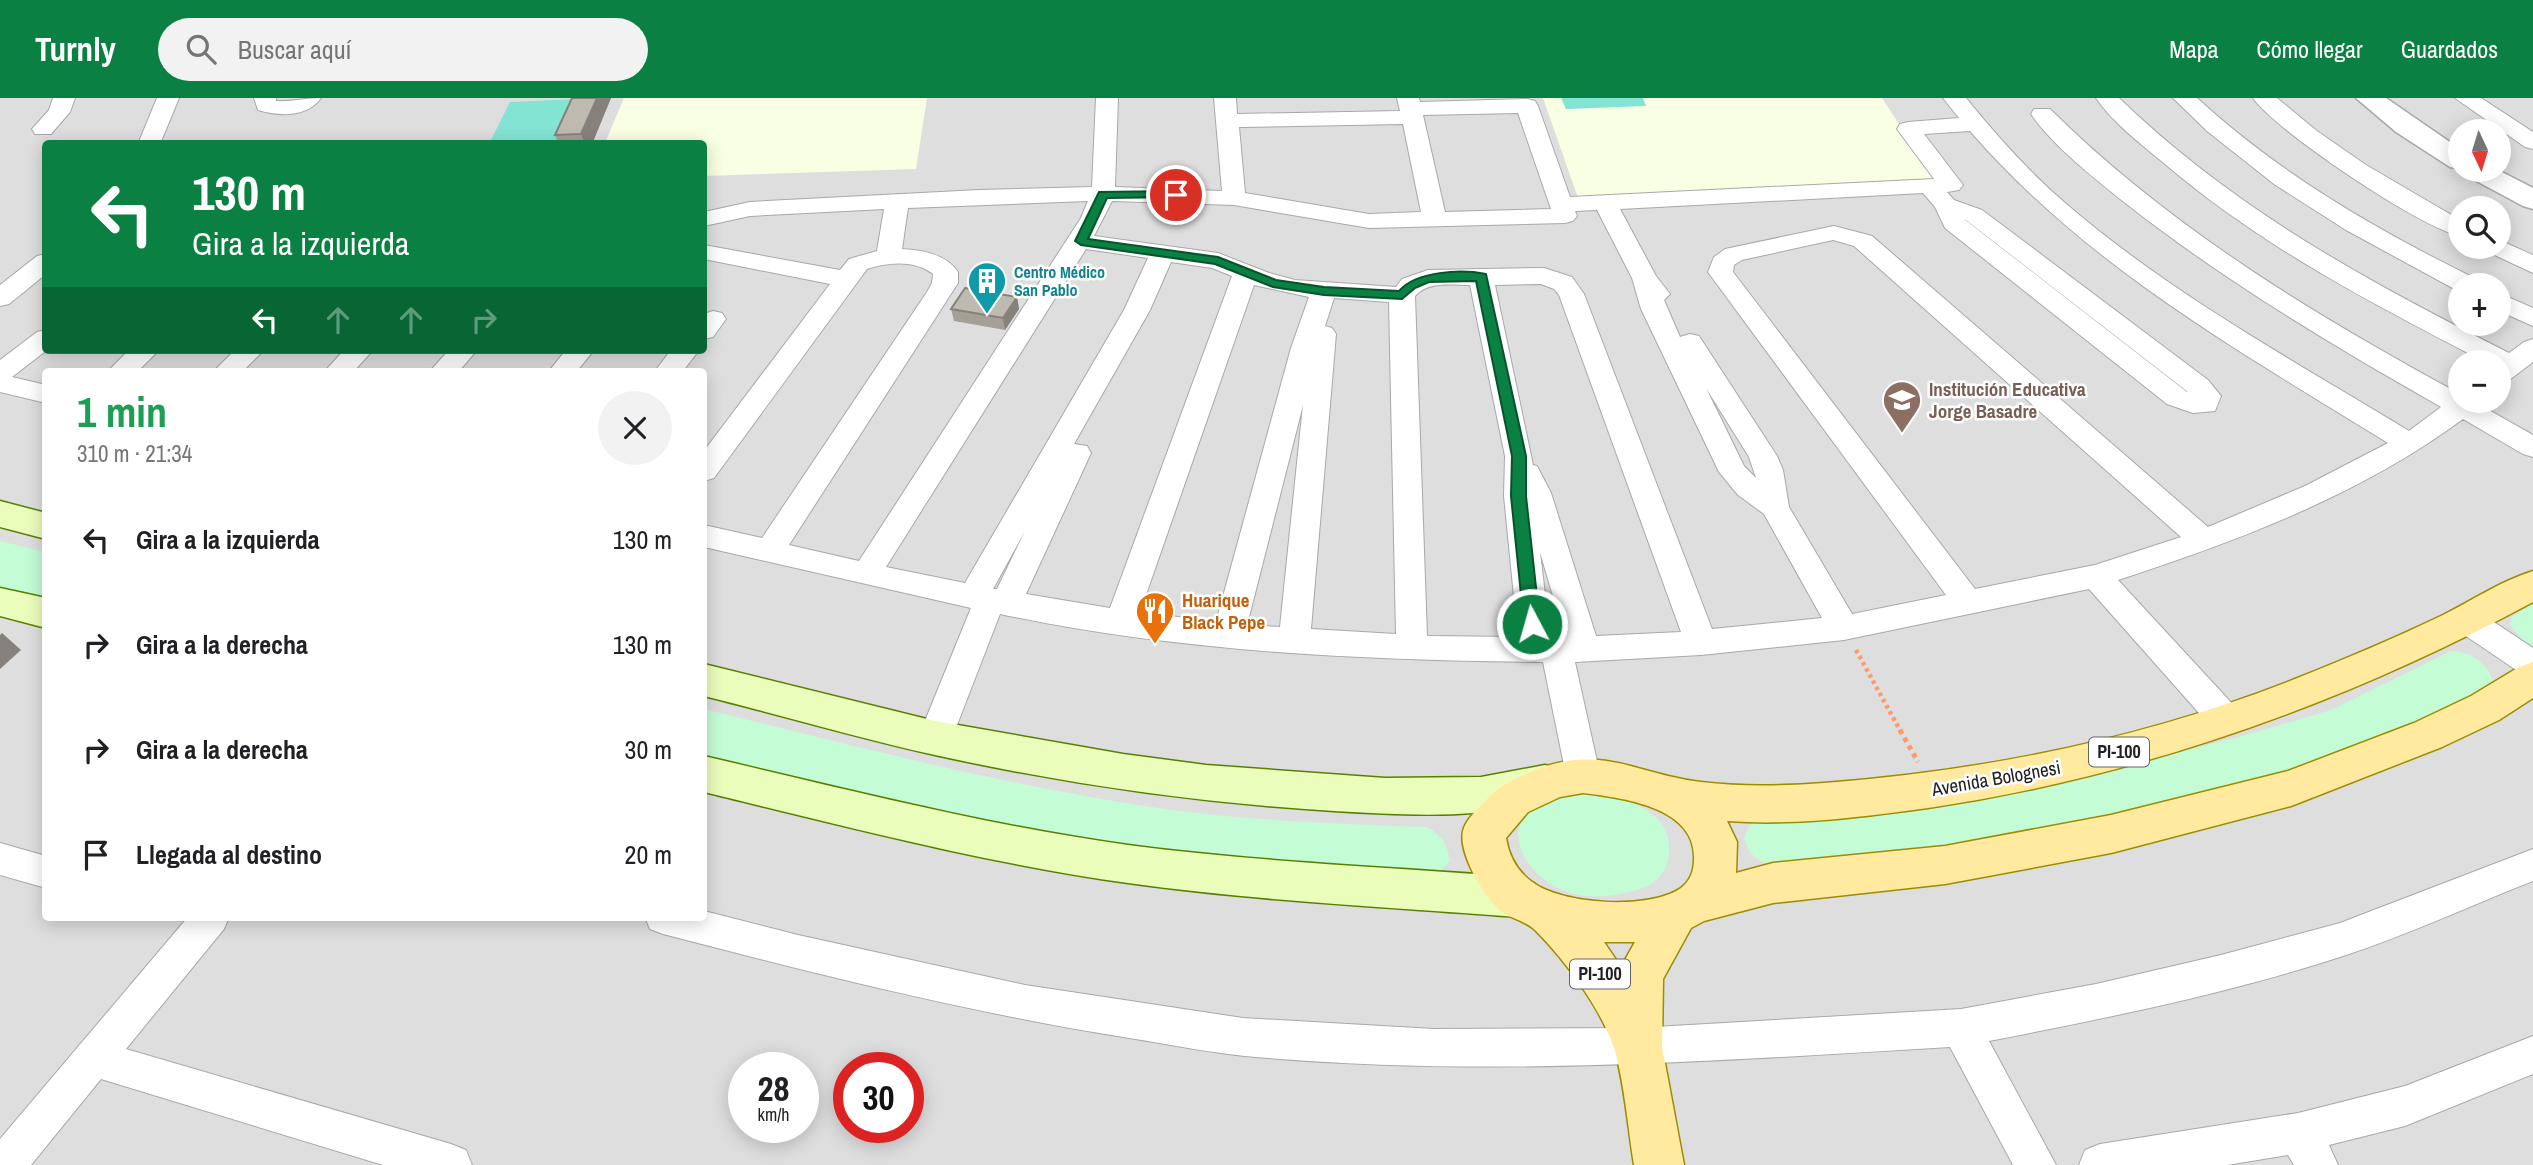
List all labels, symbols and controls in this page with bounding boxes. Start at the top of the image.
search box [158,18,648,81]
text: Turnly [35,27,116,71]
icon: search [182,30,220,68]
text: Buscar aquí [238,32,352,67]
text: Mapa [2169,33,2219,65]
text: Cómo llegar [2257,33,2363,65]
text: Guardados [2401,33,2498,65]
north arrow [2448,119,2511,182]
map controls [2448,119,2511,413]
text: 130 m [192,159,306,225]
pin [1146,165,1206,225]
icon: left [77,168,168,259]
icon: arrive [1157,176,1195,214]
button: search [2448,196,2511,259]
text: Gira a la izquierda [192,222,409,265]
building icon: Centro Médico San Pablo [966,260,1008,315]
place label: Centro Médico San Pablo [1014,261,1105,301]
button: + [2448,273,2511,336]
icon: left [246,301,284,339]
icon: ahead [319,301,357,339]
icon: ahead [392,301,430,339]
icon: right [465,301,503,339]
button: − [2448,350,2511,413]
place label: Institución Educativa Jorge Basadre [1929,376,2086,424]
school or university icon: Institución Educativa Jorge Basadre [1881,379,1923,434]
text: 1 min [77,384,167,440]
button: close [598,391,672,465]
text: 310 m · 21:34 [77,438,192,469]
icon: left [77,521,115,559]
text: Gira a la izquierda [136,522,320,557]
text: 130 m [613,522,672,557]
place label: Huarique Black Pepe [1182,587,1265,635]
position arrow [1495,587,1569,661]
restaurant icon: Huarique Black Pepe [1134,590,1176,645]
icon: right [77,626,115,664]
text: Gira a la derecha [136,627,308,662]
text: 130 m [613,627,672,662]
icon: right [77,731,115,769]
text: Gira a la derecha [136,732,308,767]
text: 30 m [625,732,672,767]
road number: PI-100 [2089,738,2149,766]
street label: Avenida Bolognesi [1928,754,2063,802]
icon: arrive [77,836,115,874]
text: Llegada al destino [136,837,322,872]
text: 20 m [625,837,672,872]
road number: PI-100 [1570,960,1630,988]
speed limit sign: 30 [833,1052,924,1143]
text: 28 [758,1065,789,1112]
text: km/h [758,1102,790,1127]

